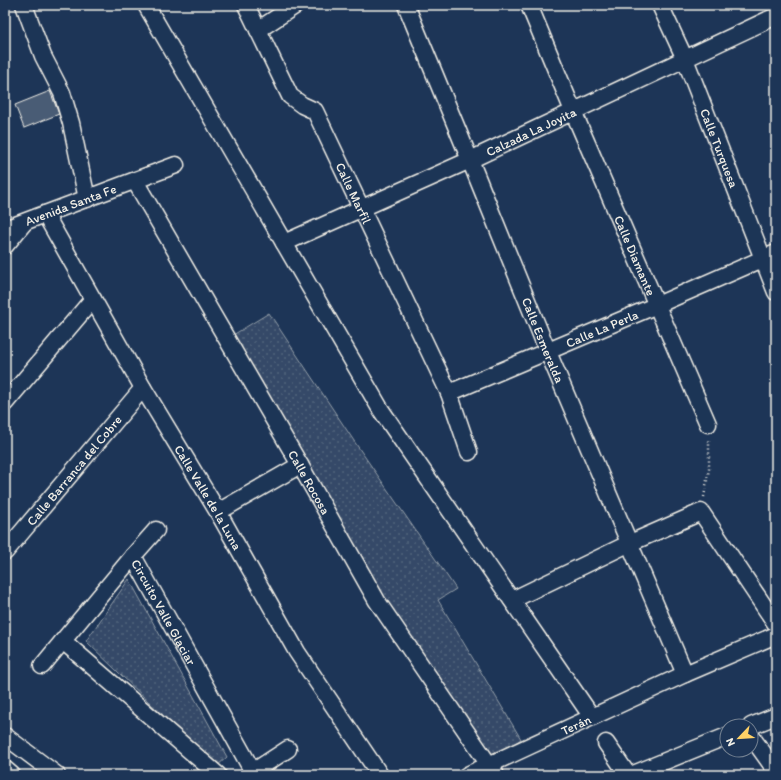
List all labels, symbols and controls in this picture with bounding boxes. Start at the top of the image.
street label: Calzada La Joyita [483,104,579,159]
street label: Calle Turquesa [697,106,742,190]
street label: Calle Marfil [333,160,375,226]
street label: Avenida Santa Fe [23,181,118,228]
street label: Calle Diamante [611,213,659,298]
street label: Calle Esmeralda [519,295,568,385]
street label: Calle La Perla [564,306,641,350]
street label: Calle Barranca del Cobre [23,412,125,528]
street label: Calle Valle de la Luna [172,442,246,553]
street label: Calle Rocosa [285,447,334,517]
street label: Circuito Valle Glaciar [129,556,200,668]
street label: Terán [559,711,593,738]
north arrow [719,718,759,758]
text: N [723,736,738,748]

